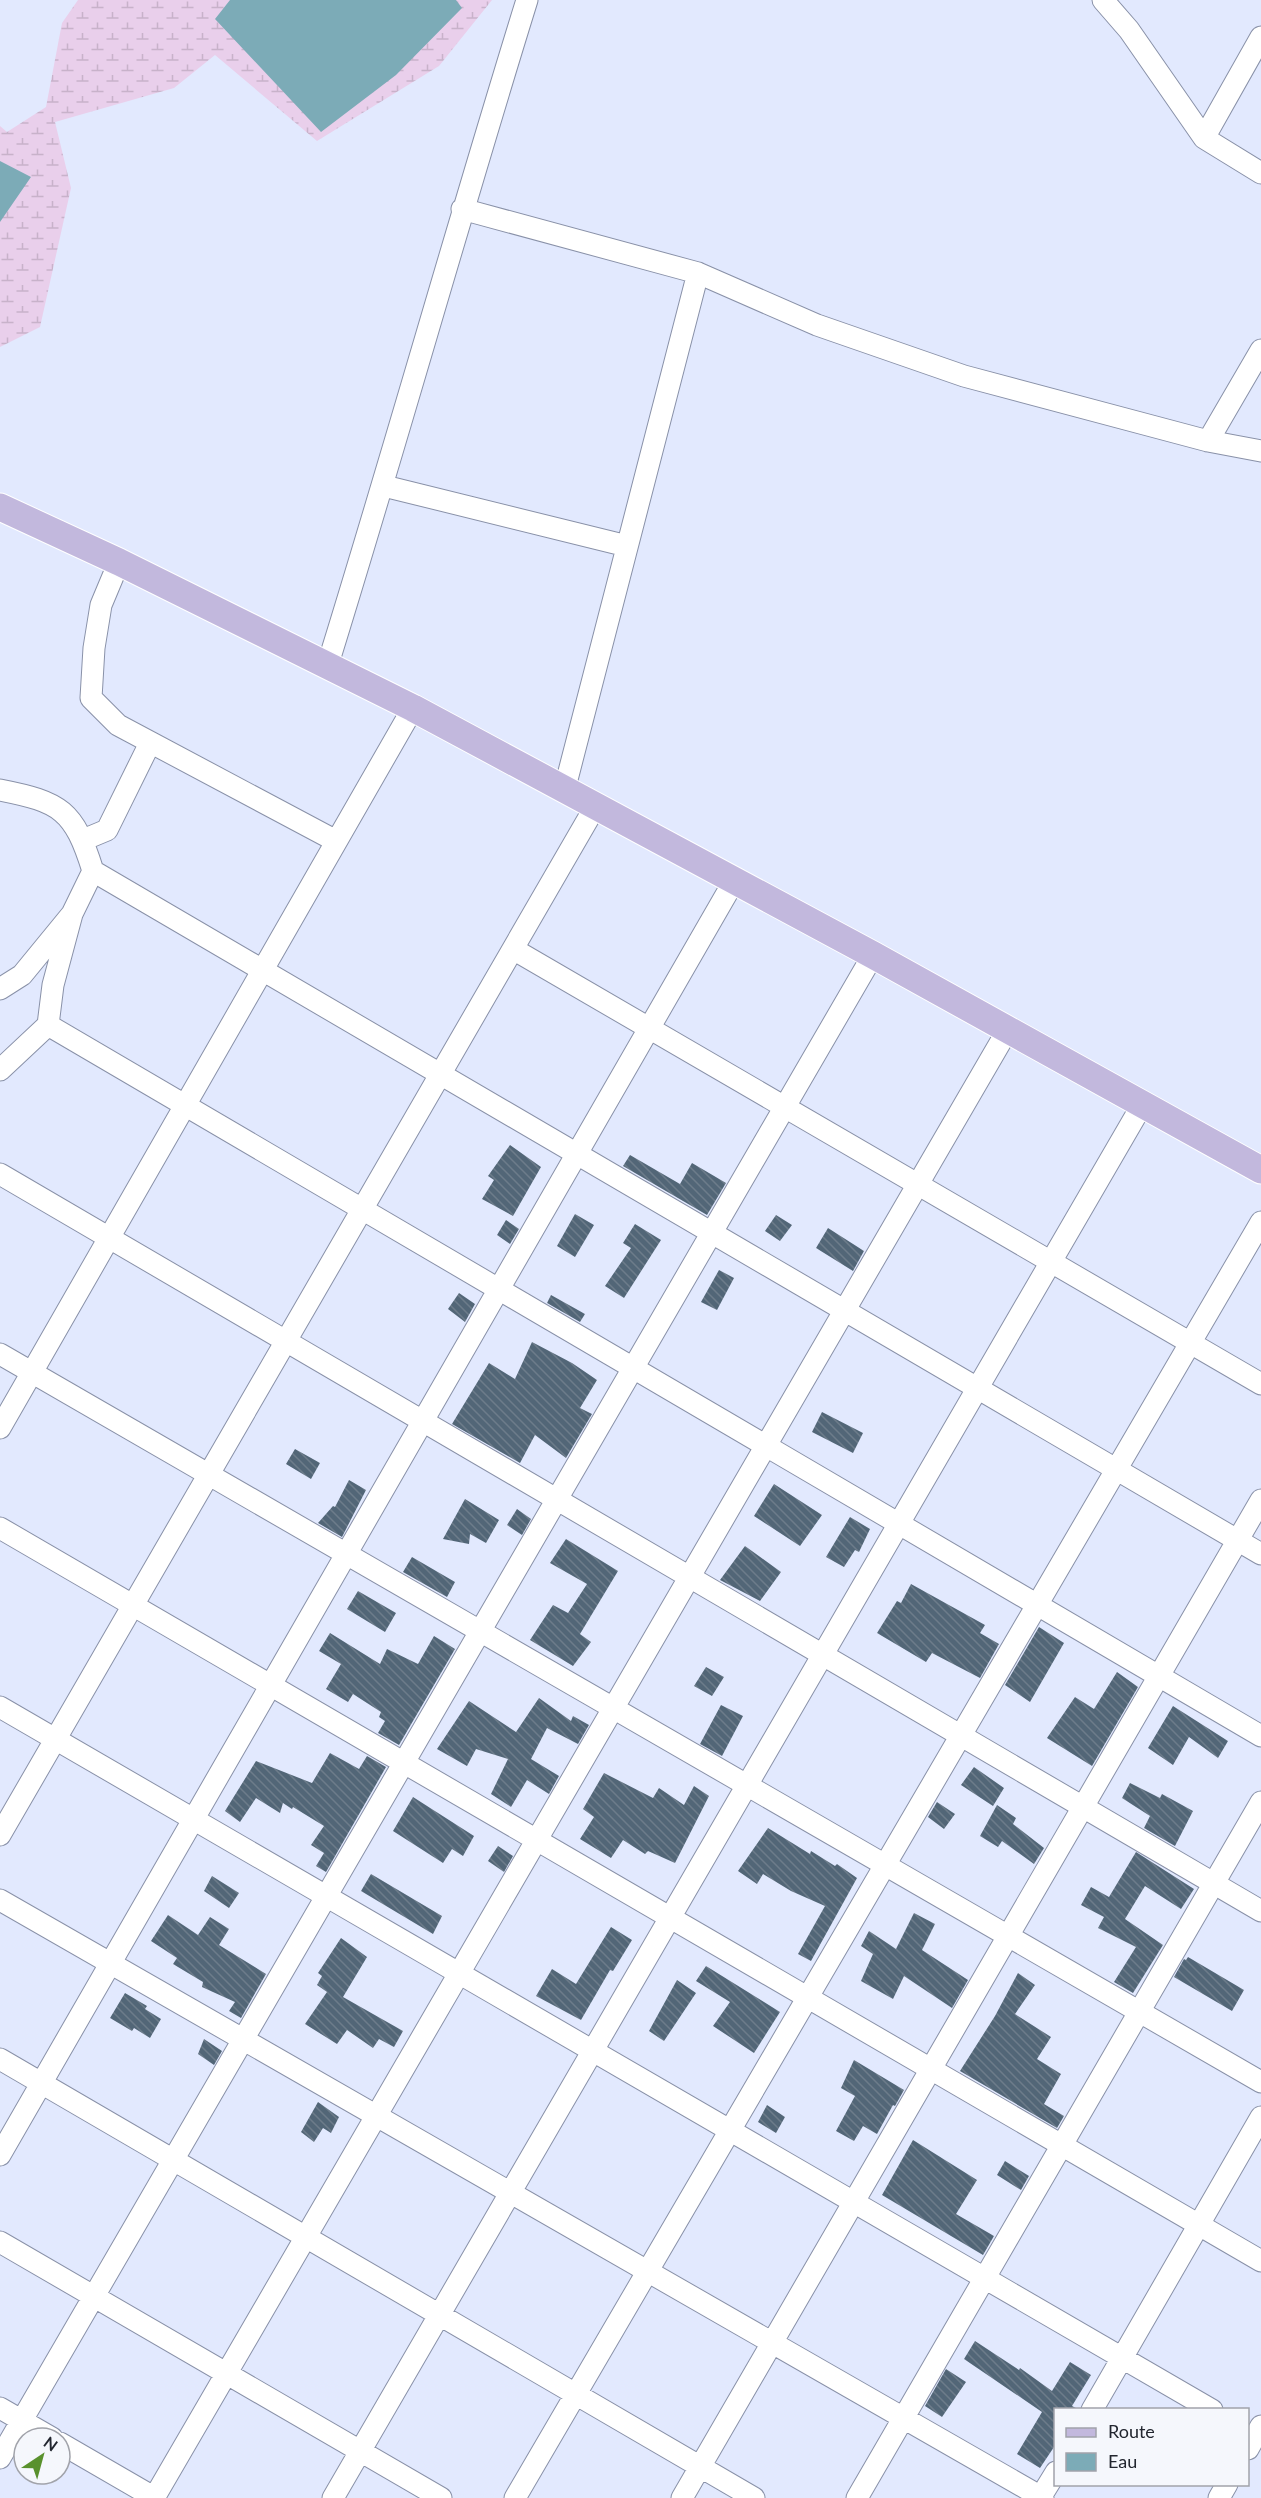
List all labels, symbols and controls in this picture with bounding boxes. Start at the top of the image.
legend [1054,2408,1249,2486]
text: Route [1108,2420,1155,2442]
north arrow [12,2426,72,2486]
text: N [41,2432,62,2455]
text: Eau [1108,2450,1137,2472]

